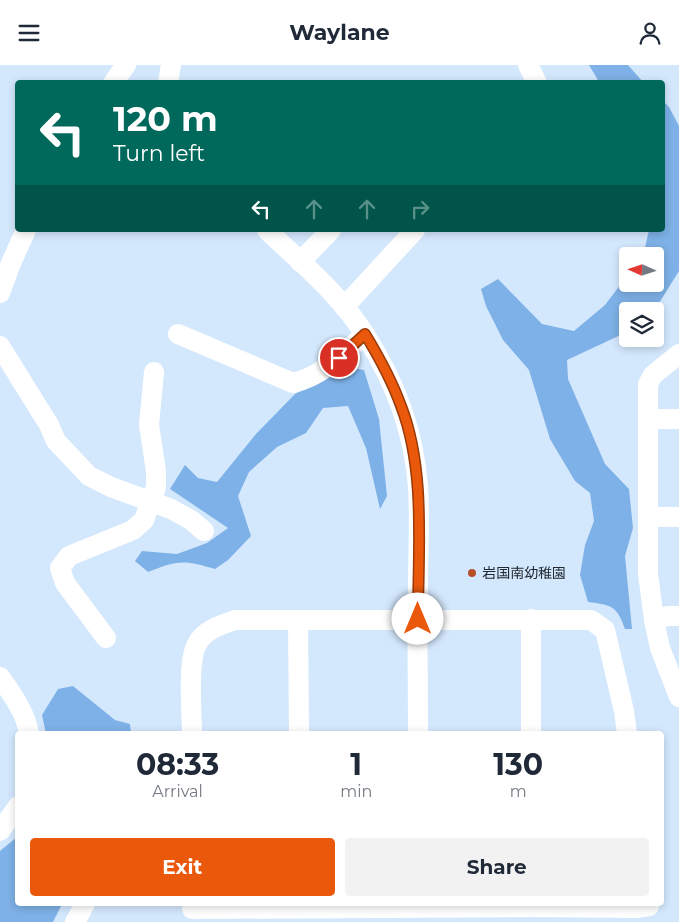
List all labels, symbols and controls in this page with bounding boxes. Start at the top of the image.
icon: menu [15,19,43,47]
text: Waylane [289,19,390,46]
icon: person [636,19,664,47]
text: 120 m [113,97,218,140]
icon: left [30,100,95,165]
text: Turn left [113,140,205,167]
icon: left [247,195,275,223]
icon: ahead [300,195,328,223]
icon: ahead [353,195,381,223]
icon: right [406,195,434,223]
north arrow [619,247,664,293]
map controls [619,247,664,347]
button: layers [619,302,664,347]
pin [318,337,360,379]
icon: arrive [325,344,353,372]
place label: 岩国南幼稚園 [482,564,566,582]
marker: 岩国南幼稚園 [466,567,478,579]
position arrow [391,592,443,644]
text: 08:33 [136,746,219,783]
text: 1 [350,746,362,783]
text: 130 [493,746,543,783]
text: Arrival [152,782,203,801]
text: min [340,782,372,801]
text: m [510,782,527,801]
button: Exit [30,838,335,896]
button: Share [345,838,649,896]

